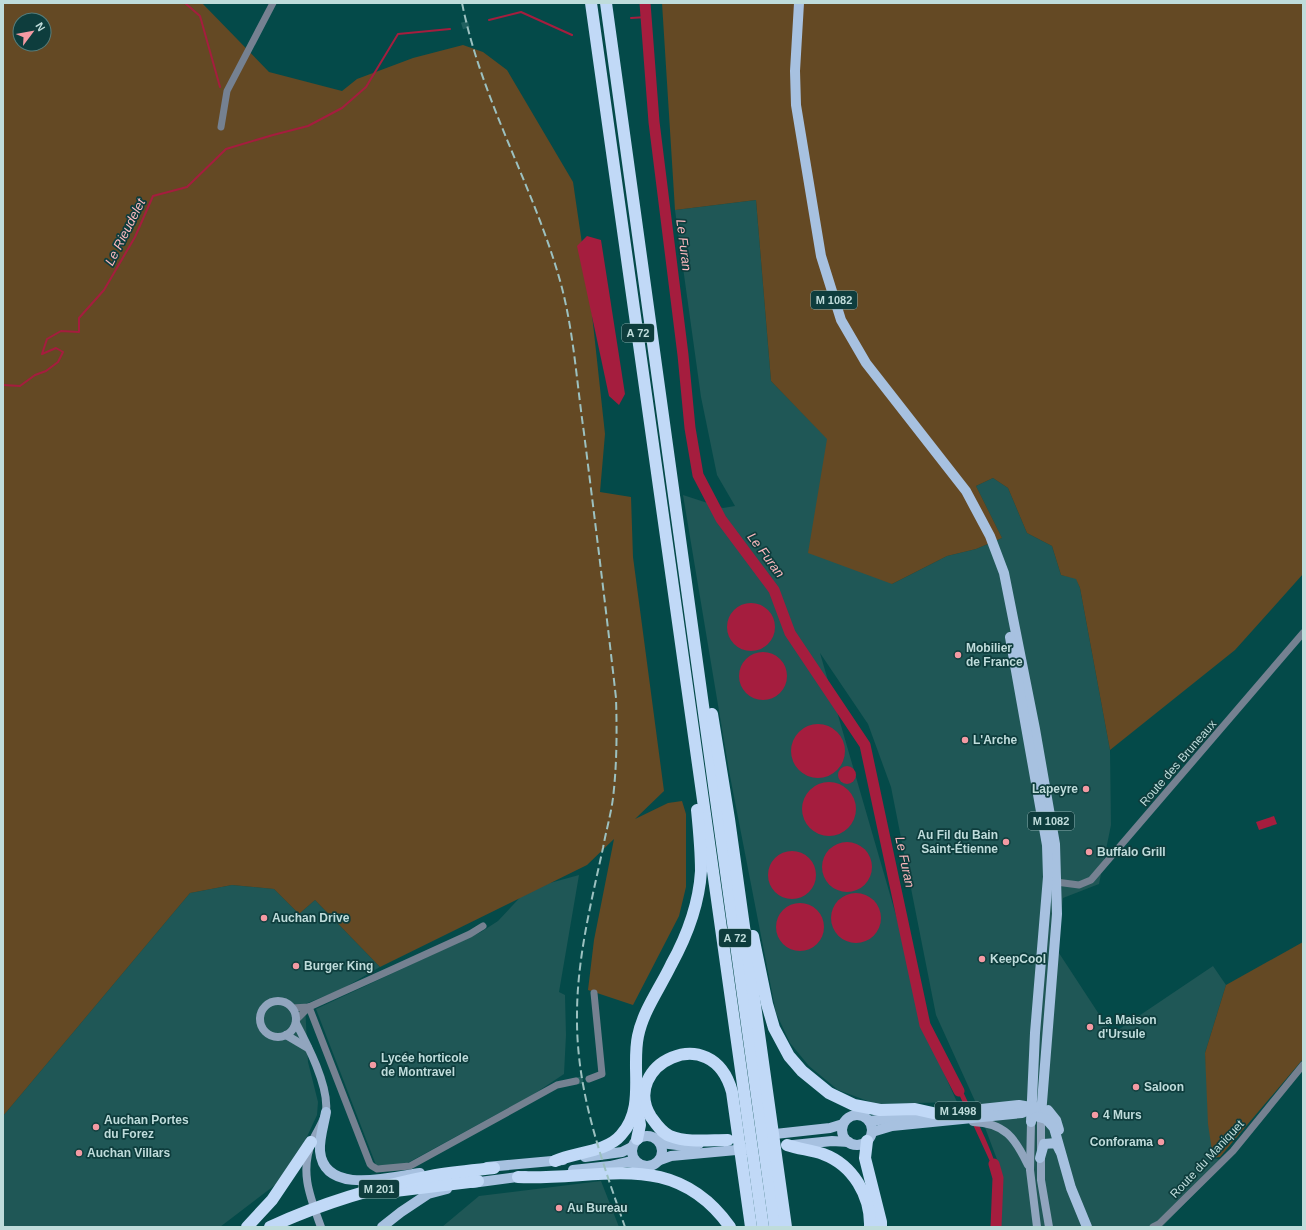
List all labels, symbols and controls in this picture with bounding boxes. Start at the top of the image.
north arrow [12,12,52,52]
text: N [33,20,48,33]
water label: Le Rieudelet [102,195,149,268]
water label: Le Furan [673,218,695,272]
road number: M 1082 [811,291,857,309]
road number: A 72 [622,324,654,342]
water label: Le Furan [744,530,788,580]
place label: Mobilier de France [966,641,1023,669]
marker: Mobilier de France [953,650,963,660]
street label: Route des Bruneaux [1137,717,1219,809]
place label: L'Arche [973,733,1018,747]
marker: L'Arche [960,735,970,745]
place label: Lapeyre [1032,782,1078,796]
marker: Lapeyre [1081,784,1091,794]
road number: M 1082 [1028,812,1074,830]
place label: Au Fil du Bain Saint-Étienne [917,828,998,856]
water label: Le Furan [892,835,918,889]
marker: Au Fil du Bain Saint-Étienne [1001,837,1011,847]
place label: Buffalo Grill [1097,845,1166,859]
marker: Buffalo Grill [1084,847,1094,857]
place label: Auchan Drive [272,911,350,925]
marker: Auchan Drive [259,913,269,923]
road number: A 72 [719,929,751,947]
place label: KeepCool [990,952,1046,966]
marker: KeepCool [977,954,987,964]
place label: Burger King [304,959,373,973]
marker: Burger King [291,961,301,971]
place label: La Maison d'Ursule [1098,1013,1157,1041]
marker: La Maison d'Ursule [1085,1022,1095,1032]
place label: Lycée horticole de Montravel [381,1051,469,1079]
marker: Lycée horticole de Montravel [368,1060,378,1070]
place label: Saloon [1144,1080,1184,1094]
marker: Saloon [1131,1082,1141,1092]
road number: M 1498 [935,1102,981,1120]
place label: 4 Murs [1103,1108,1142,1122]
marker: 4 Murs [1090,1110,1100,1120]
place label: Auchan Portes du Forez [104,1113,189,1141]
street label: Route du Maniquet [1167,1117,1247,1201]
marker: Auchan Portes du Forez [91,1122,101,1132]
place label: Conforama [1090,1135,1153,1149]
marker: Conforama [1156,1137,1166,1147]
place label: Auchan Villars [87,1146,170,1160]
marker: Auchan Villars [74,1148,84,1158]
road number: M 201 [359,1180,399,1198]
place label: Au Bureau [567,1201,628,1215]
marker: Au Bureau [554,1203,564,1213]

